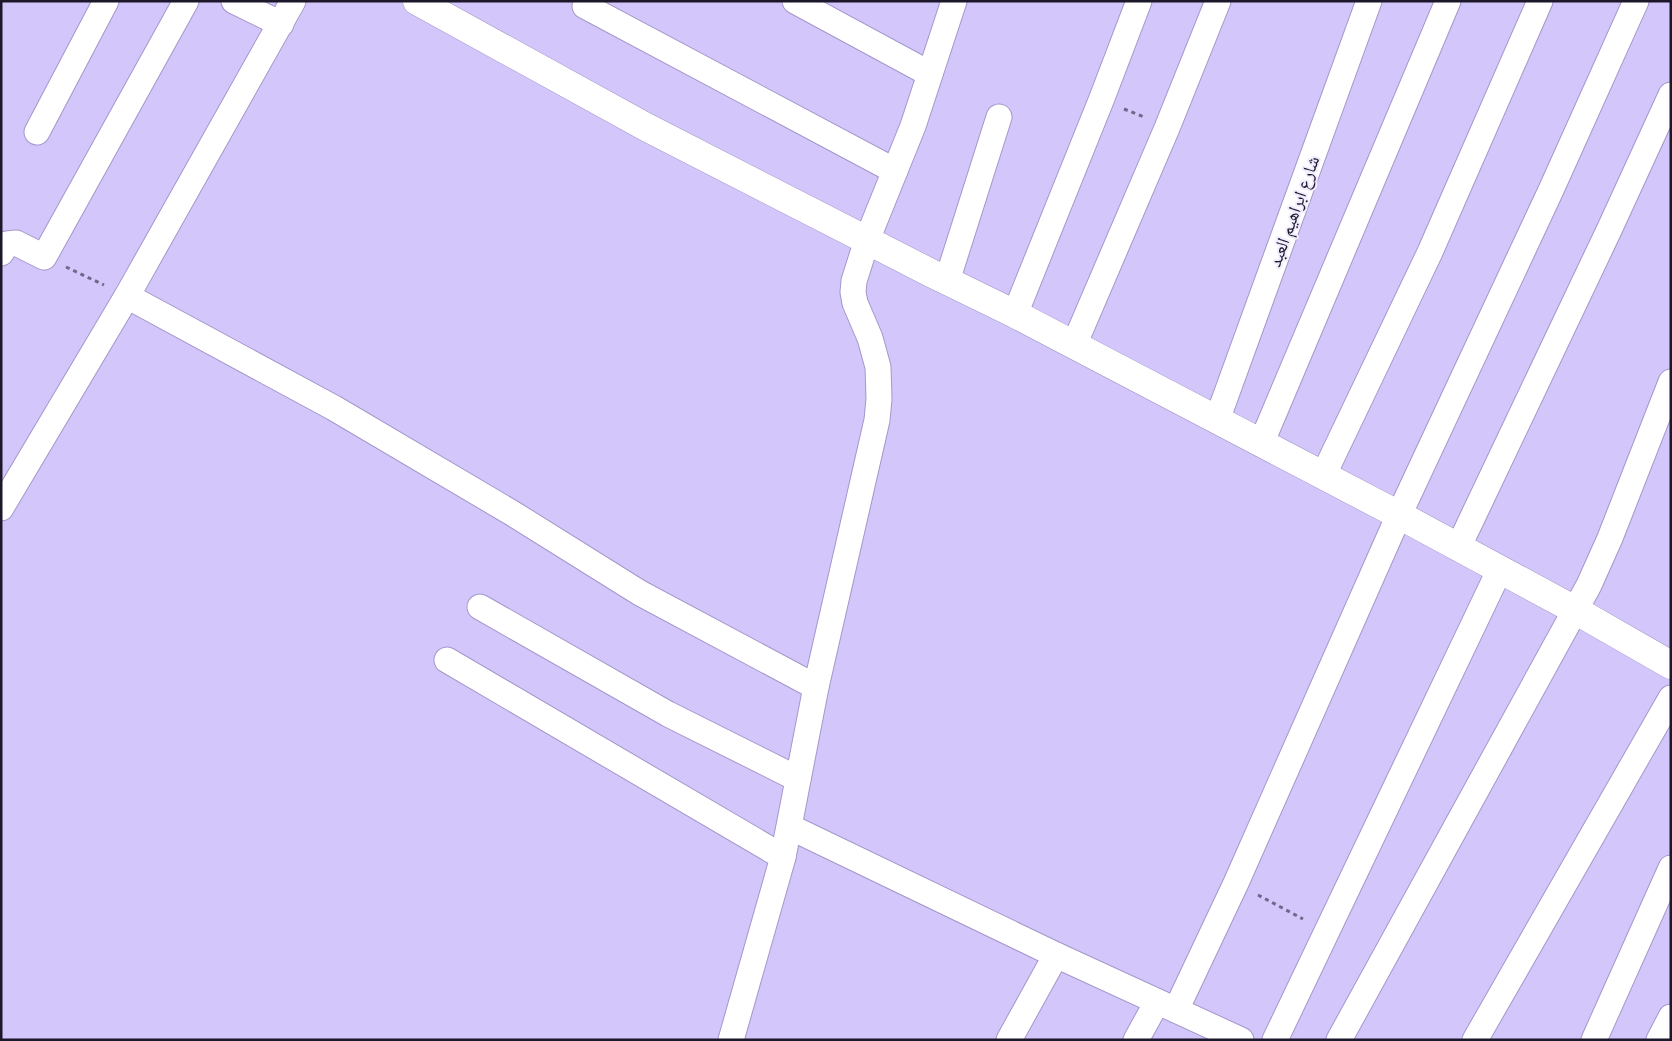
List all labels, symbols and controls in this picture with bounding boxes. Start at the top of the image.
street label: شارع ابراهيم العبد [1262,152,1325,270]

